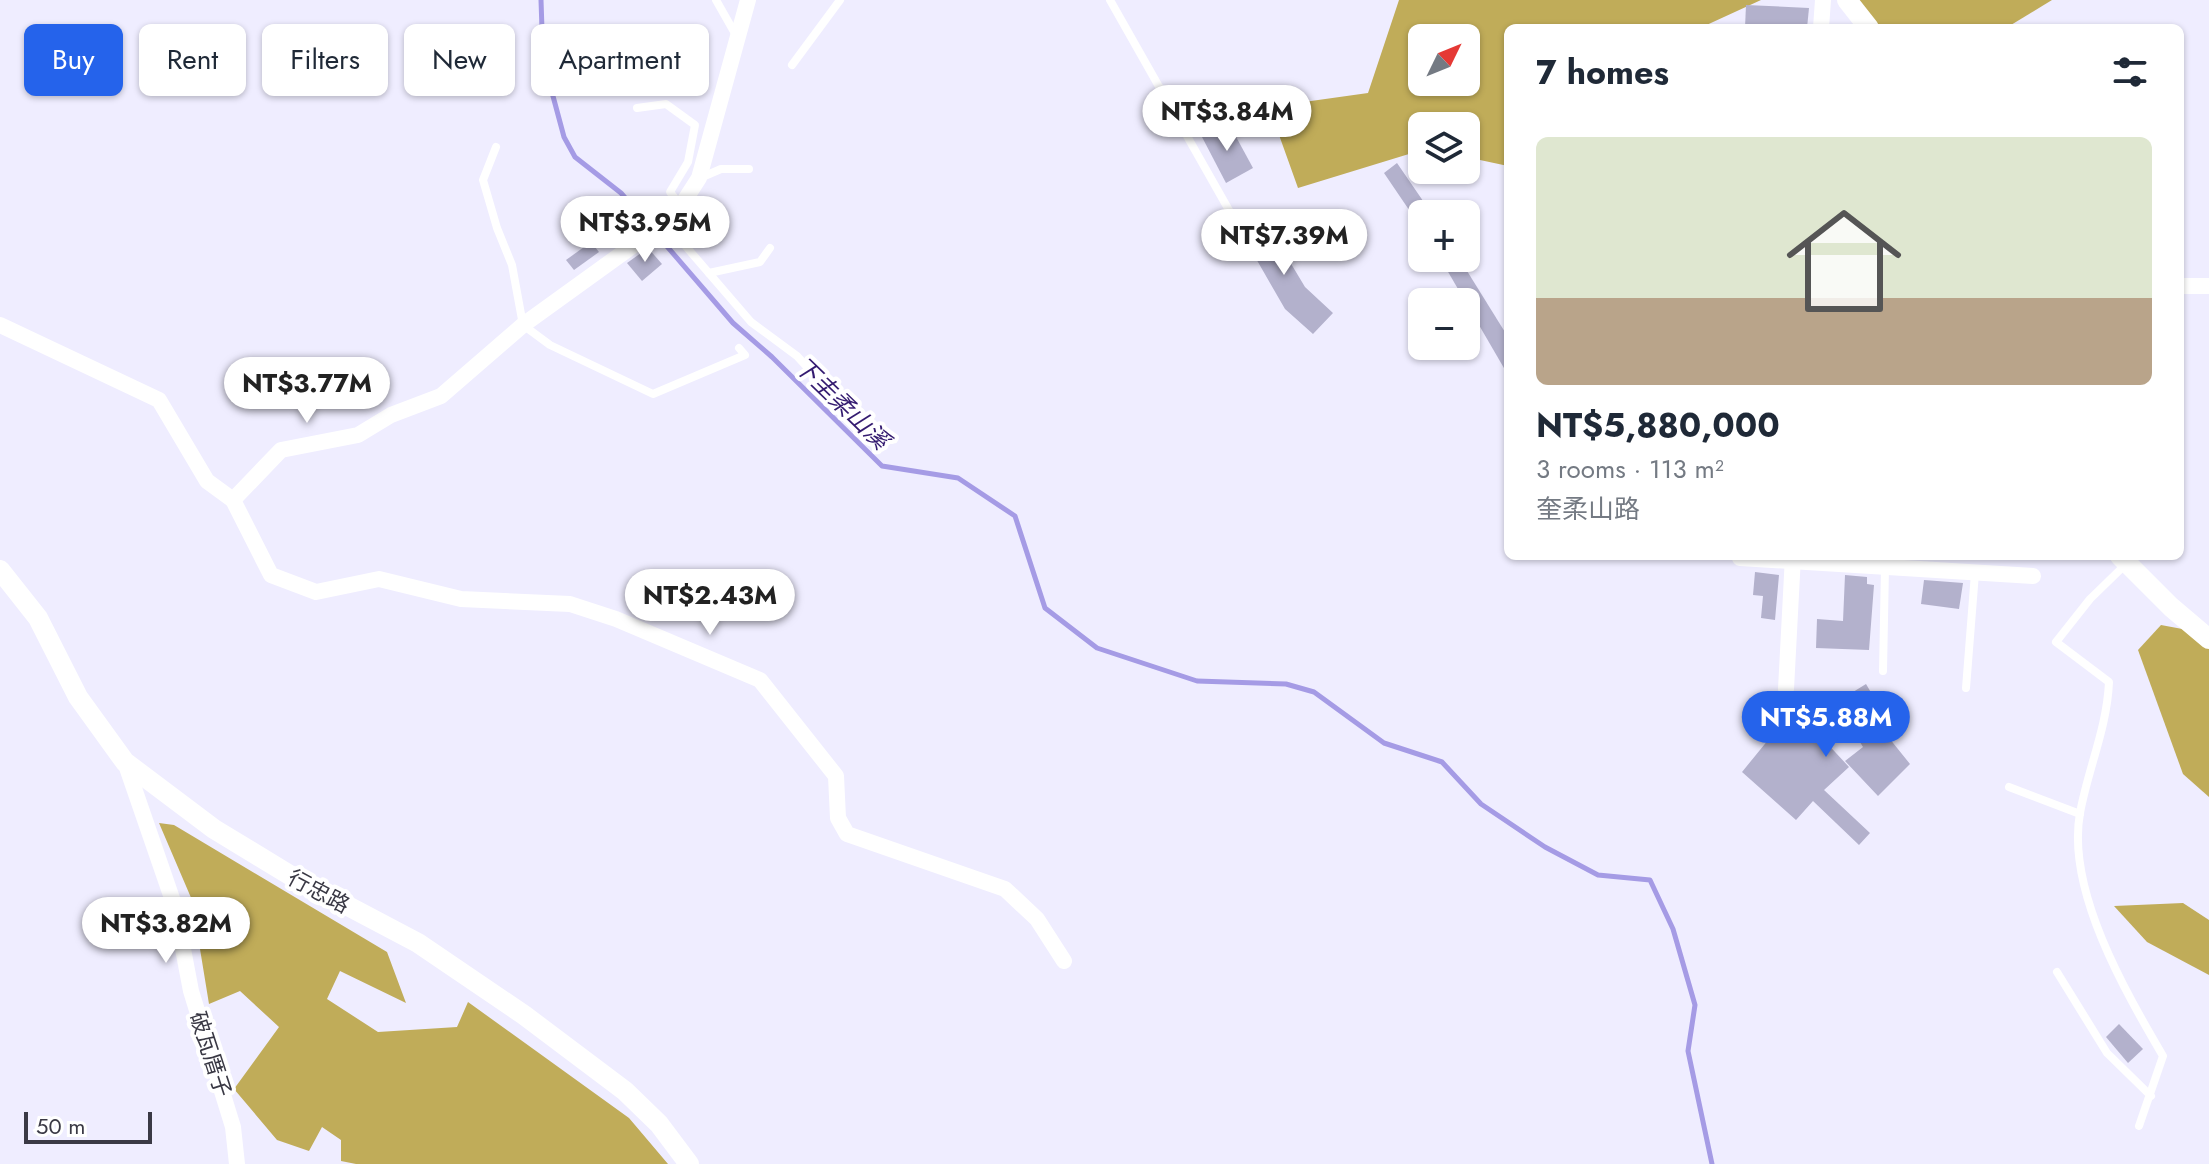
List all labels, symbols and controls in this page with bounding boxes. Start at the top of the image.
chip: Buy [24,24,123,96]
chip: Rent [139,24,246,96]
chip: Filters [262,24,388,96]
chip: New [404,24,515,96]
chip: Apartment [531,24,709,96]
north arrow [1408,24,1480,96]
map controls [1408,24,1480,360]
text: 7 homes [1536,48,1669,97]
icon: filters [2108,50,2152,94]
pin: NT$3.84M [1144,85,1310,153]
text: NT$3.84M [1160,92,1294,130]
button: layers [1408,112,1480,184]
icon: home [1772,189,1916,333]
pin: NT$3.95M [562,196,728,264]
button: + [1408,200,1480,272]
text: NT$3.95M [579,203,711,241]
pin: NT$7.39M [1201,209,1367,277]
text: NT$7.39M [1219,216,1349,254]
button: − [1408,288,1480,360]
water label: 下圭柔山溪 [787,349,899,459]
pin: NT$3.77M [224,357,390,425]
text: NT$3.77M [242,364,372,402]
text: NT$5,880,000 [1536,401,1780,450]
text: 3 rooms · 113 m² [1536,450,1724,488]
text: 奎柔山路 [1536,490,1640,528]
pin: NT$2.43M [627,569,793,637]
text: NT$2.43M [643,576,777,614]
pin: NT$5.88M [1743,691,1909,759]
text: NT$5.88M [1760,698,1892,736]
street label: 行忠路 [282,861,356,921]
pin: NT$3.82M [83,897,249,965]
text: NT$3.82M [100,904,232,942]
street label: 破瓦厝子 [182,1007,240,1101]
scale bar [24,1108,152,1144]
text: 50 m [36,1110,85,1142]

